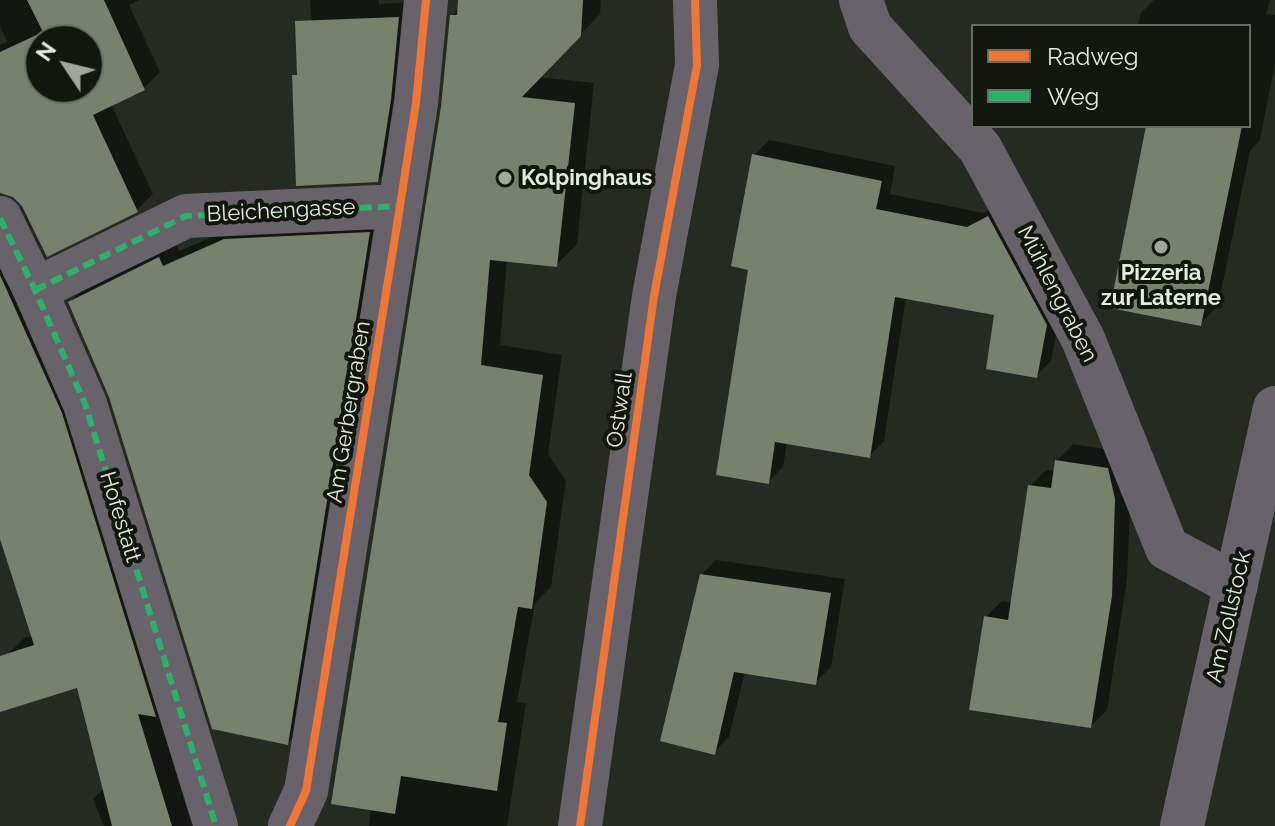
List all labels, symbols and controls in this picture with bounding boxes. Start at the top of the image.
north arrow [24,24,104,104]
legend [971,24,1251,128]
text: N [31,37,61,66]
text: Radweg [1047,42,1139,71]
text: Weg [1047,82,1099,111]
place label: Kolpinghaus [521,165,652,191]
marker: Kolpinghaus [496,169,514,187]
street label: Bleichengasse [206,194,356,228]
street label: Mühlengraben [1011,221,1103,367]
marker: Pizzeria zur Laterne [1152,238,1170,256]
place label: Pizzeria zur Laterne [1101,260,1221,312]
street label: Am Gerbergraben [322,319,376,505]
street label: Ostwall [602,370,638,450]
street label: Hofestatt [94,468,146,566]
street label: Am Zollstock [1201,549,1257,685]

